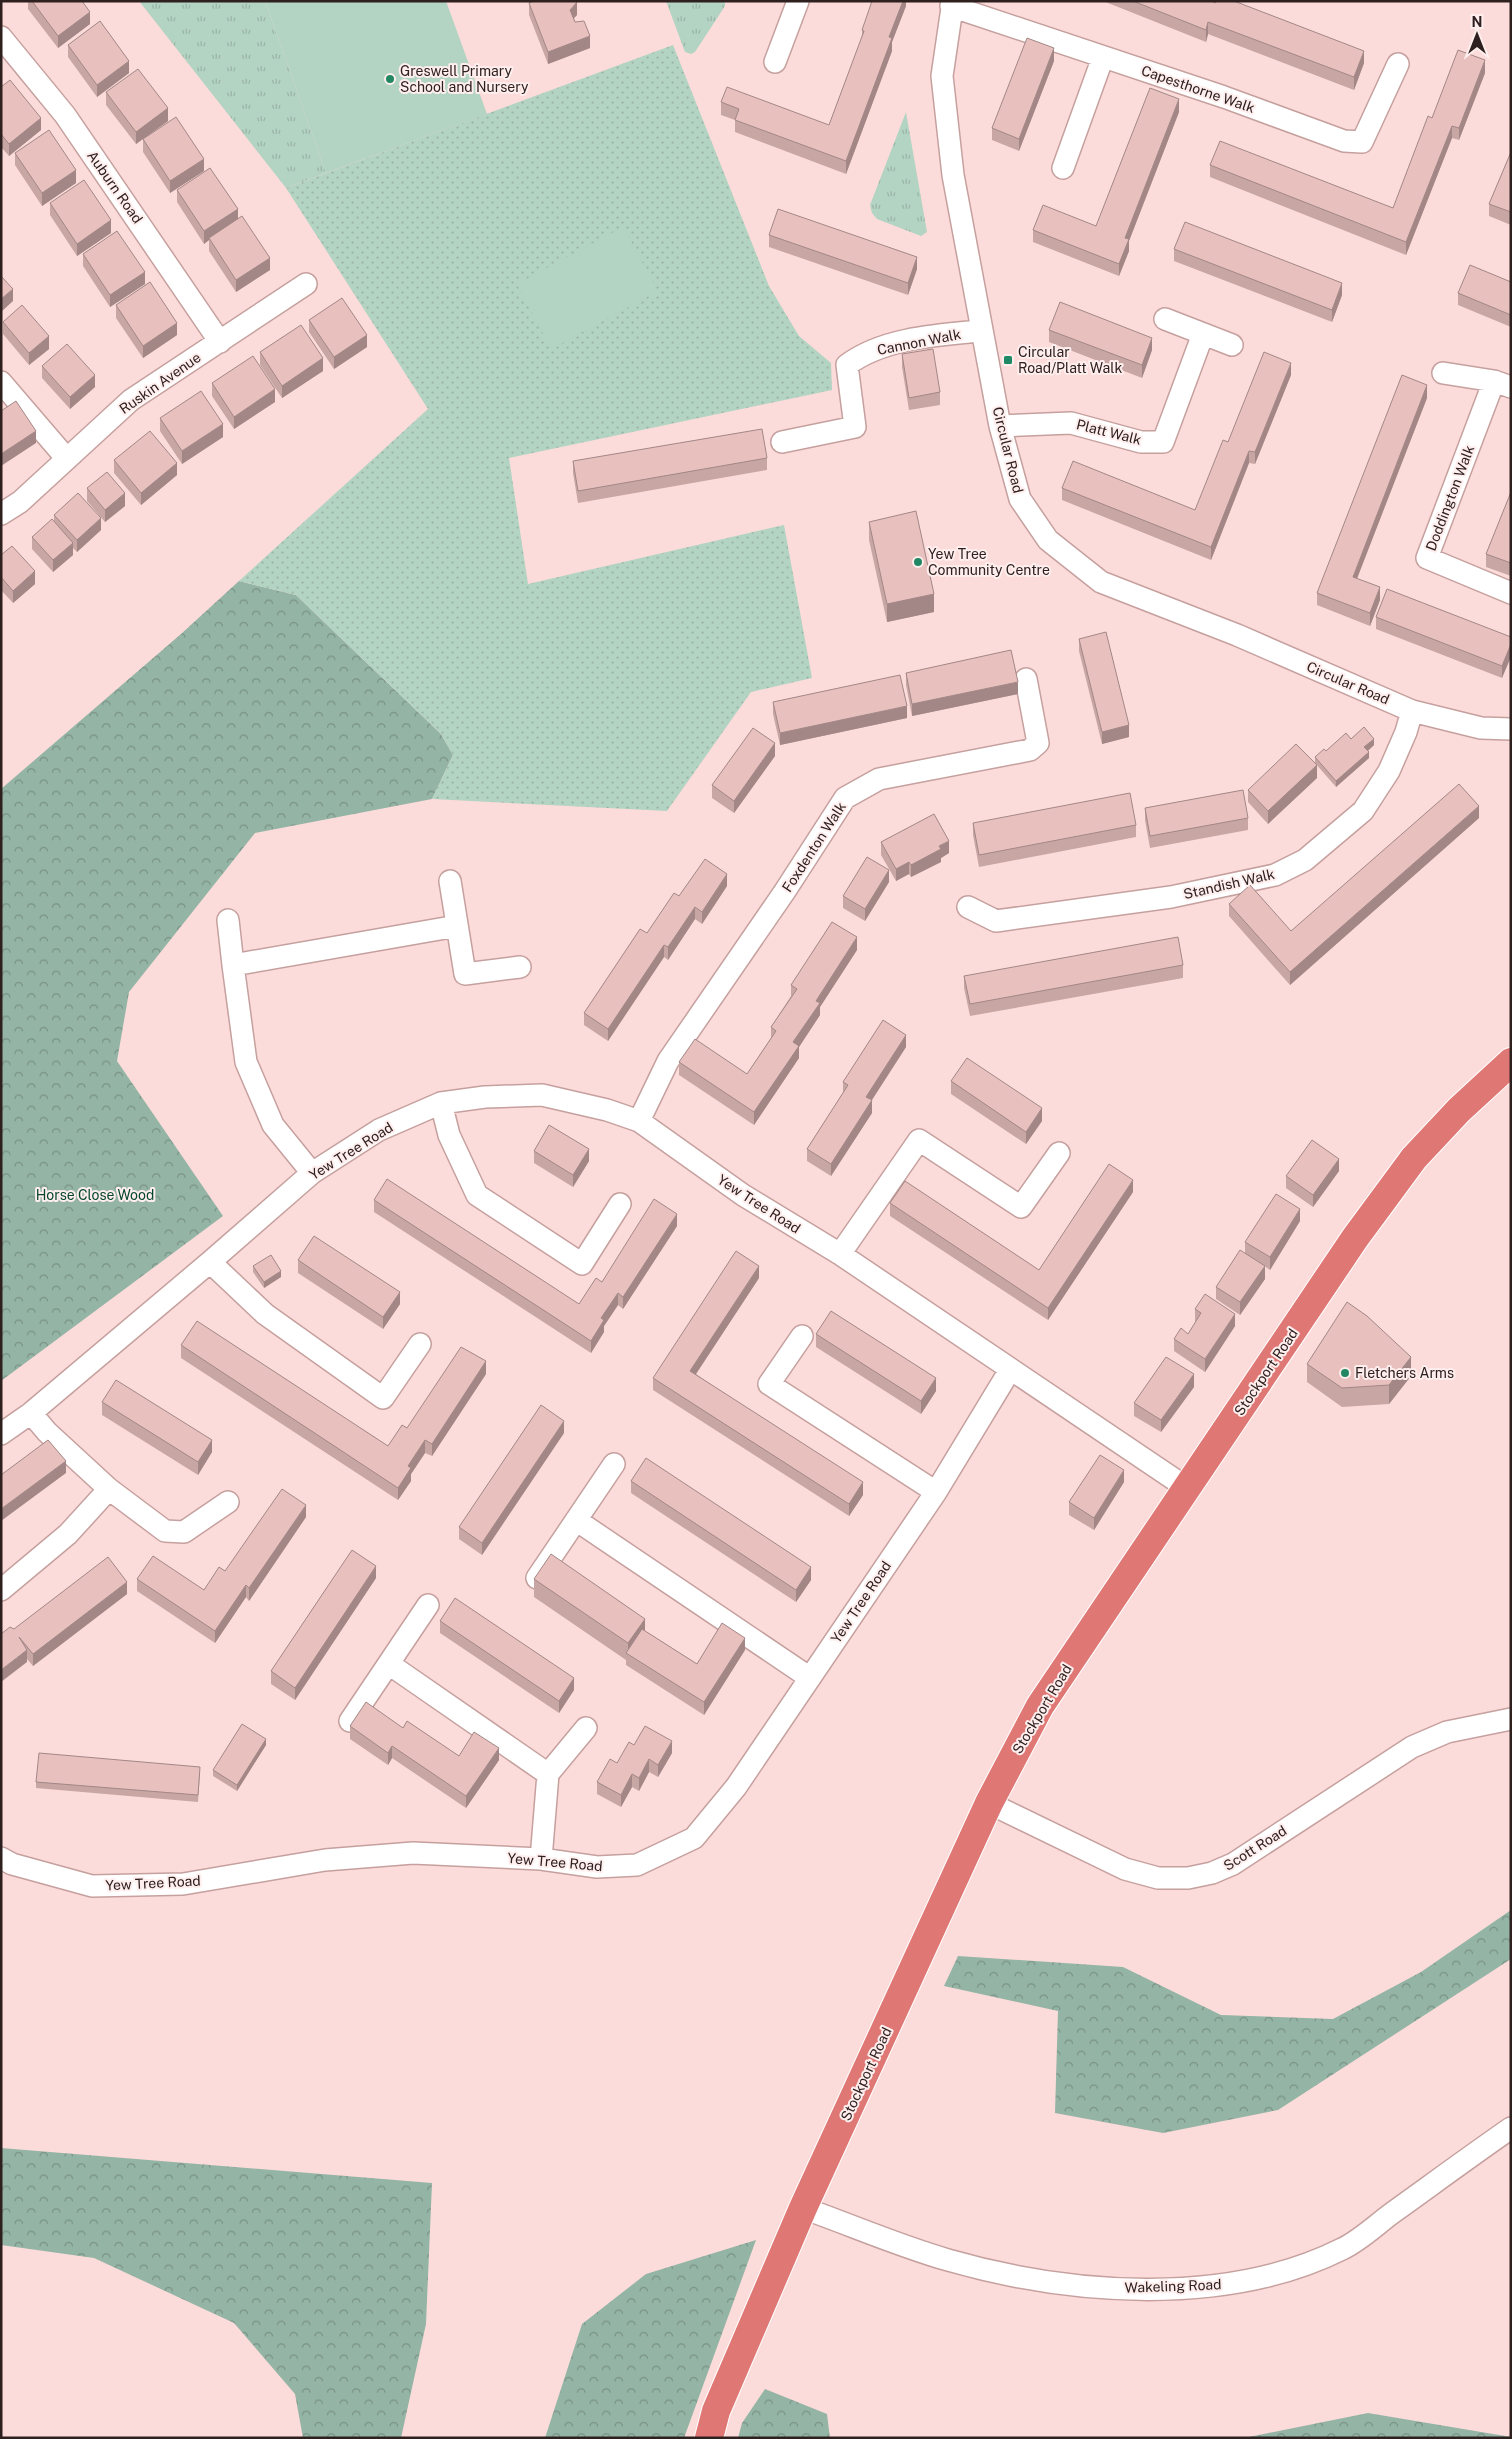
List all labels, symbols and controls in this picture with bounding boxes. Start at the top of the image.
north arrow [1452,10,1502,60]
text: N [1472,14,1482,30]
street label: Capesthorne Walk [1139,62,1257,116]
place label: Greswell Primary School and Nursery [400,63,529,95]
marker: Greswell Primary School and Nursery [384,73,396,85]
street label: Auburn Road [84,148,146,226]
street label: Cannon Walk [876,326,962,358]
place label: Circular Road/Platt Walk [1018,344,1123,376]
street label: Ruskin Avenue [116,349,204,417]
marker: Circular Road/Platt Walk [1002,354,1014,366]
street label: Circular Road [990,405,1026,495]
street label: Platt Walk [1075,416,1143,448]
street label: Doddington Walk [1423,443,1478,553]
place label: Yew Tree Community Centre [928,546,1050,578]
marker: Yew Tree Community Centre [912,556,924,568]
street label: Circular Road [1304,658,1392,708]
street label: Foxdenton Walk [779,799,849,895]
street label: Standish Walk [1182,866,1276,902]
street label: Yew Tree Road [306,1119,396,1183]
street label: Yew Tree Road [715,1171,803,1237]
park label: Horse Close Wood [36,1187,154,1203]
street label: Stockport Road [1231,1326,1301,1418]
place label: Fletchers Arms [1355,1365,1454,1381]
marker: Fletchers Arms [1339,1367,1351,1379]
street label: Yew Tree Road [828,1558,894,1646]
street label: Stockport Road [1009,1662,1075,1756]
street label: Scott Road [1221,1822,1289,1874]
street label: Yew Tree Road [507,1850,603,1874]
street label: Yew Tree Road [105,1873,201,1893]
street label: Stockport Road [837,2025,895,2123]
street label: Wakeling Road [1124,2276,1222,2296]

